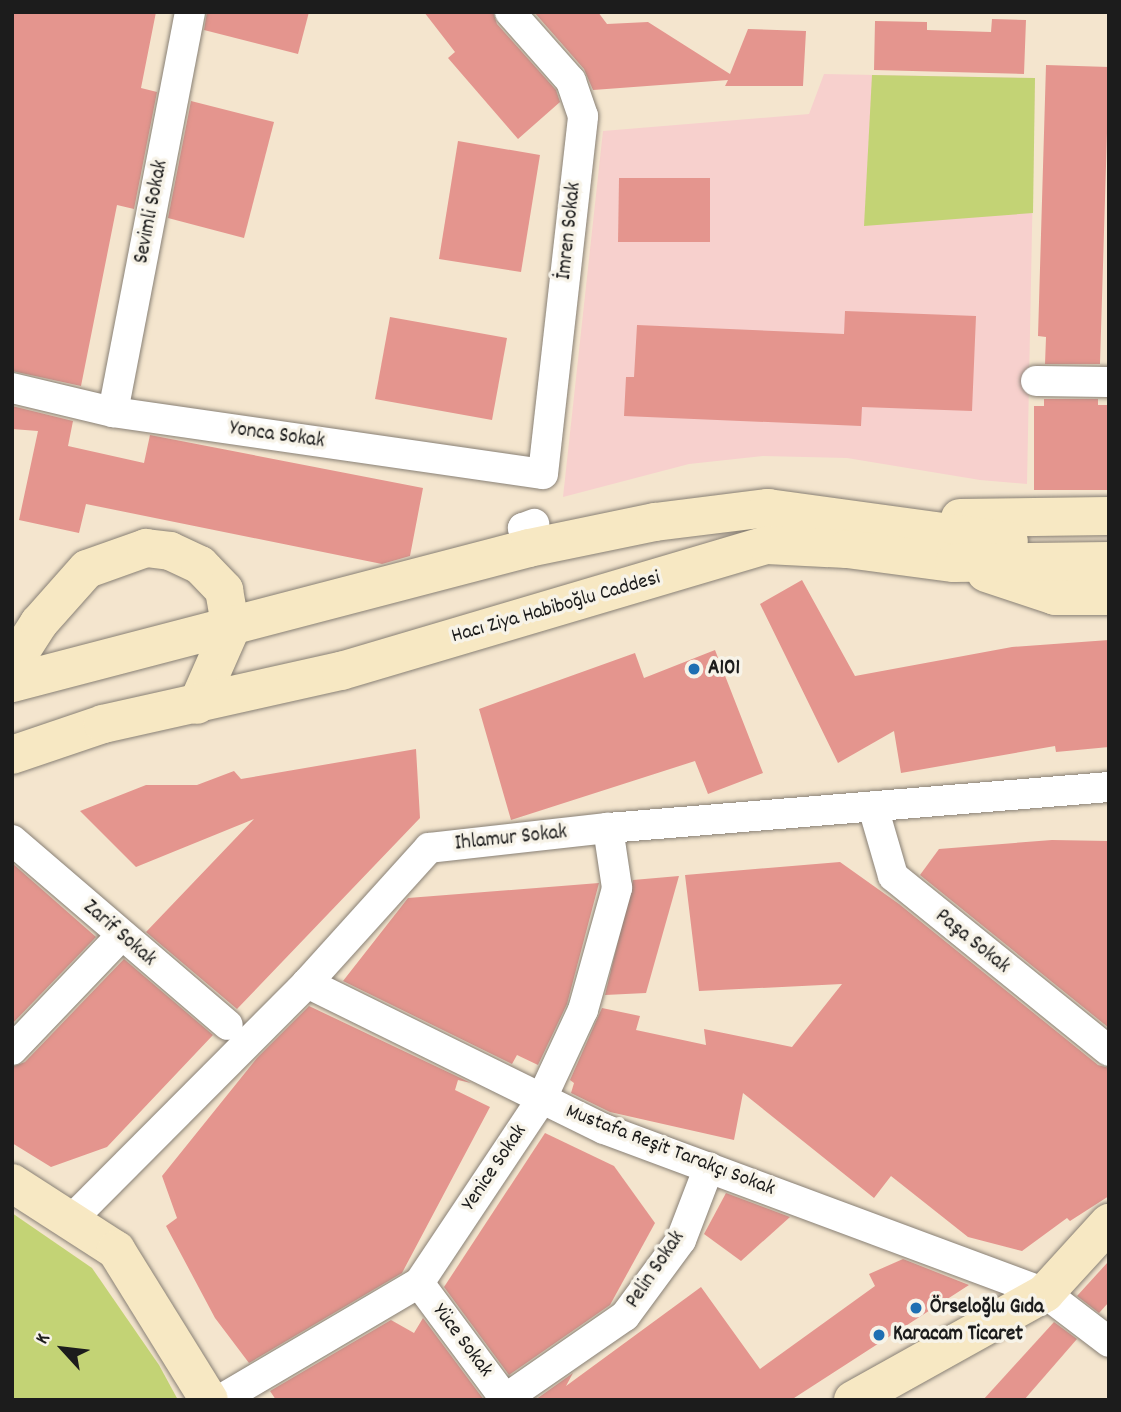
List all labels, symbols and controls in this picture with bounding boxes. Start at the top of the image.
street label: Sevimli Sokak [130,158,174,266]
street label: İmren Sokak [552,181,588,281]
street label: Yonca Sokak [228,417,326,455]
street label: Hacı Ziya Habiboğlu Caddesi [449,566,663,650]
place label: A101 [708,656,740,682]
marker: A101 [686,661,702,677]
street label: Ihlamur Sokak [454,821,568,857]
street label: Zarif Sokak [77,895,161,973]
street label: Paşa Sokak [930,904,1014,980]
street label: Mustafa Reşit Tarakçı Sokak [562,1099,778,1203]
street label: Yenice Sokak [457,1120,533,1216]
street label: Pelin Sokak [621,1227,691,1313]
place label: Örseloğlu Gıda [930,1295,1044,1321]
street label: Yüce Sokak [426,1300,498,1382]
marker: Örseloğlu Gıda [908,1300,924,1316]
north arrow [28,1314,98,1384]
place label: Karacam Ticaret [893,1322,1023,1348]
marker: Karacam Ticaret [871,1327,887,1343]
text: K [30,1329,58,1349]

